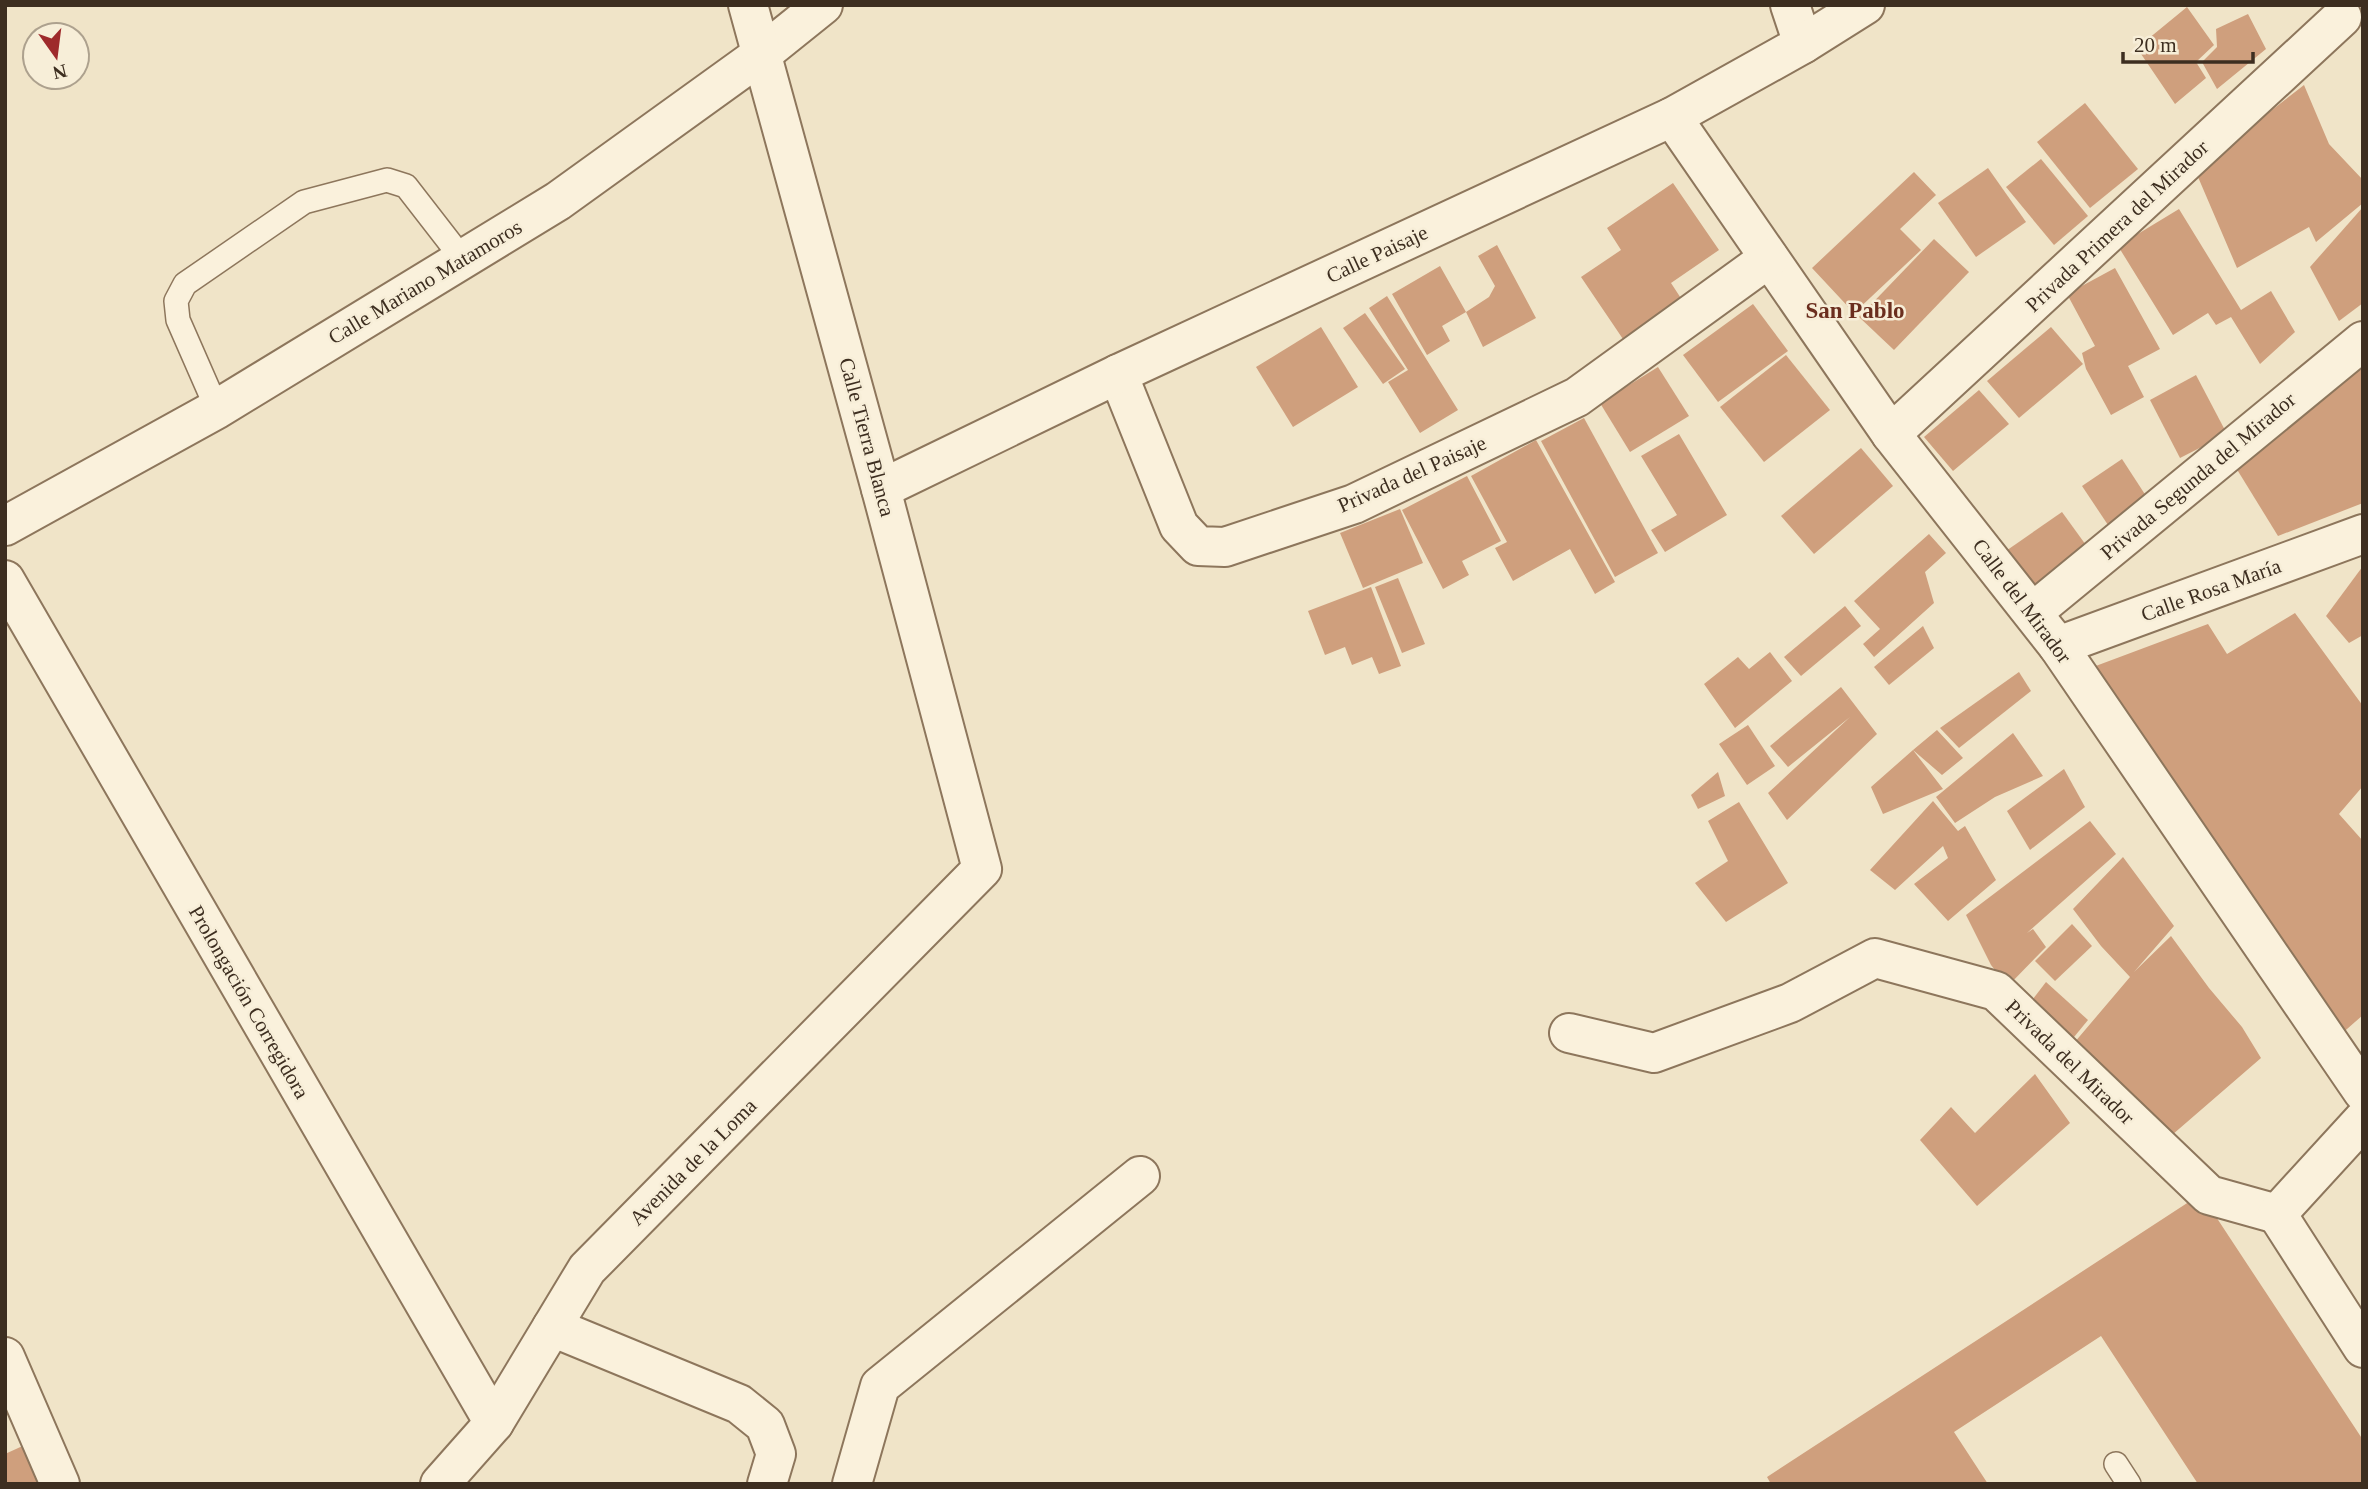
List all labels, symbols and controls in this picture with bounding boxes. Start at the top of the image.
north arrow [21,21,91,91]
scale bar [2123,21,2252,65]
text: 20 m [2134,33,2177,57]
text: N [51,60,69,84]
street label: Privada Primera del Mirador [2021,135,2213,317]
street label: Calle Mariano Matamoros [324,215,526,349]
street label: Calle Paisaje [1323,220,1431,288]
district label: San Pablo [1805,298,1905,323]
street label: Calle Tierra Blanca [834,355,900,520]
street label: Privada Segunda del Mirador [2096,388,2300,564]
street label: Privada del Paisaje [1334,431,1490,517]
street label: Calle del Mirador [1967,534,2077,668]
street label: Calle Rosa María [2138,553,2285,626]
street label: Prolongación Corregidora [184,901,314,1103]
street label: Privada del Mirador [2001,995,2139,1129]
street label: Avenida de la Loma [625,1093,762,1230]

